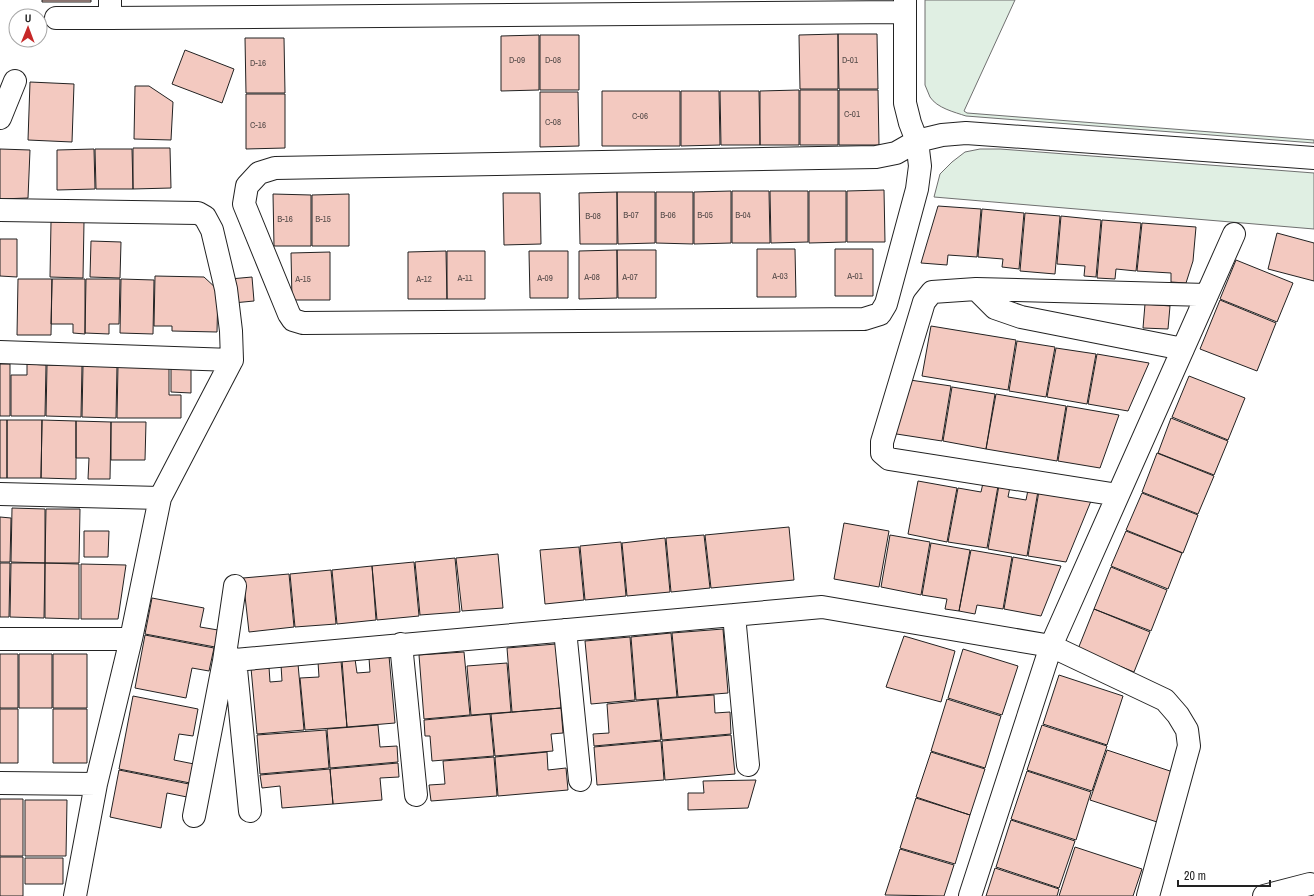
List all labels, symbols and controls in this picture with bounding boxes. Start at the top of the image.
north arrow [8,8,48,48]
text: U [25,11,32,25]
house number: D-09 [509,54,525,66]
house number: D-08 [545,54,561,66]
house number: D-01 [842,54,858,66]
house number: D-16 [250,57,266,69]
house number: C-01 [844,108,860,120]
house number: C-06 [632,110,648,122]
house number: C-08 [545,116,561,128]
house number: C-16 [250,119,266,131]
house number: B-07 [623,209,639,221]
house number: B-06 [660,209,676,221]
house number: B-05 [697,209,713,221]
house number: B-04 [735,209,751,221]
house number: B-08 [585,210,601,222]
house number: B-16 [277,213,293,225]
house number: B-15 [315,213,331,225]
house number: A-03 [771,270,788,282]
house number: A-01 [846,270,863,282]
house number: A-08 [583,271,600,283]
house number: A-07 [621,271,638,283]
house number: A-11 [456,272,473,284]
house number: A-09 [536,272,553,284]
house number: A-15 [294,273,311,285]
house number: A-12 [415,273,432,285]
scale bar [1178,862,1270,888]
text: 20 m [1184,868,1206,884]

